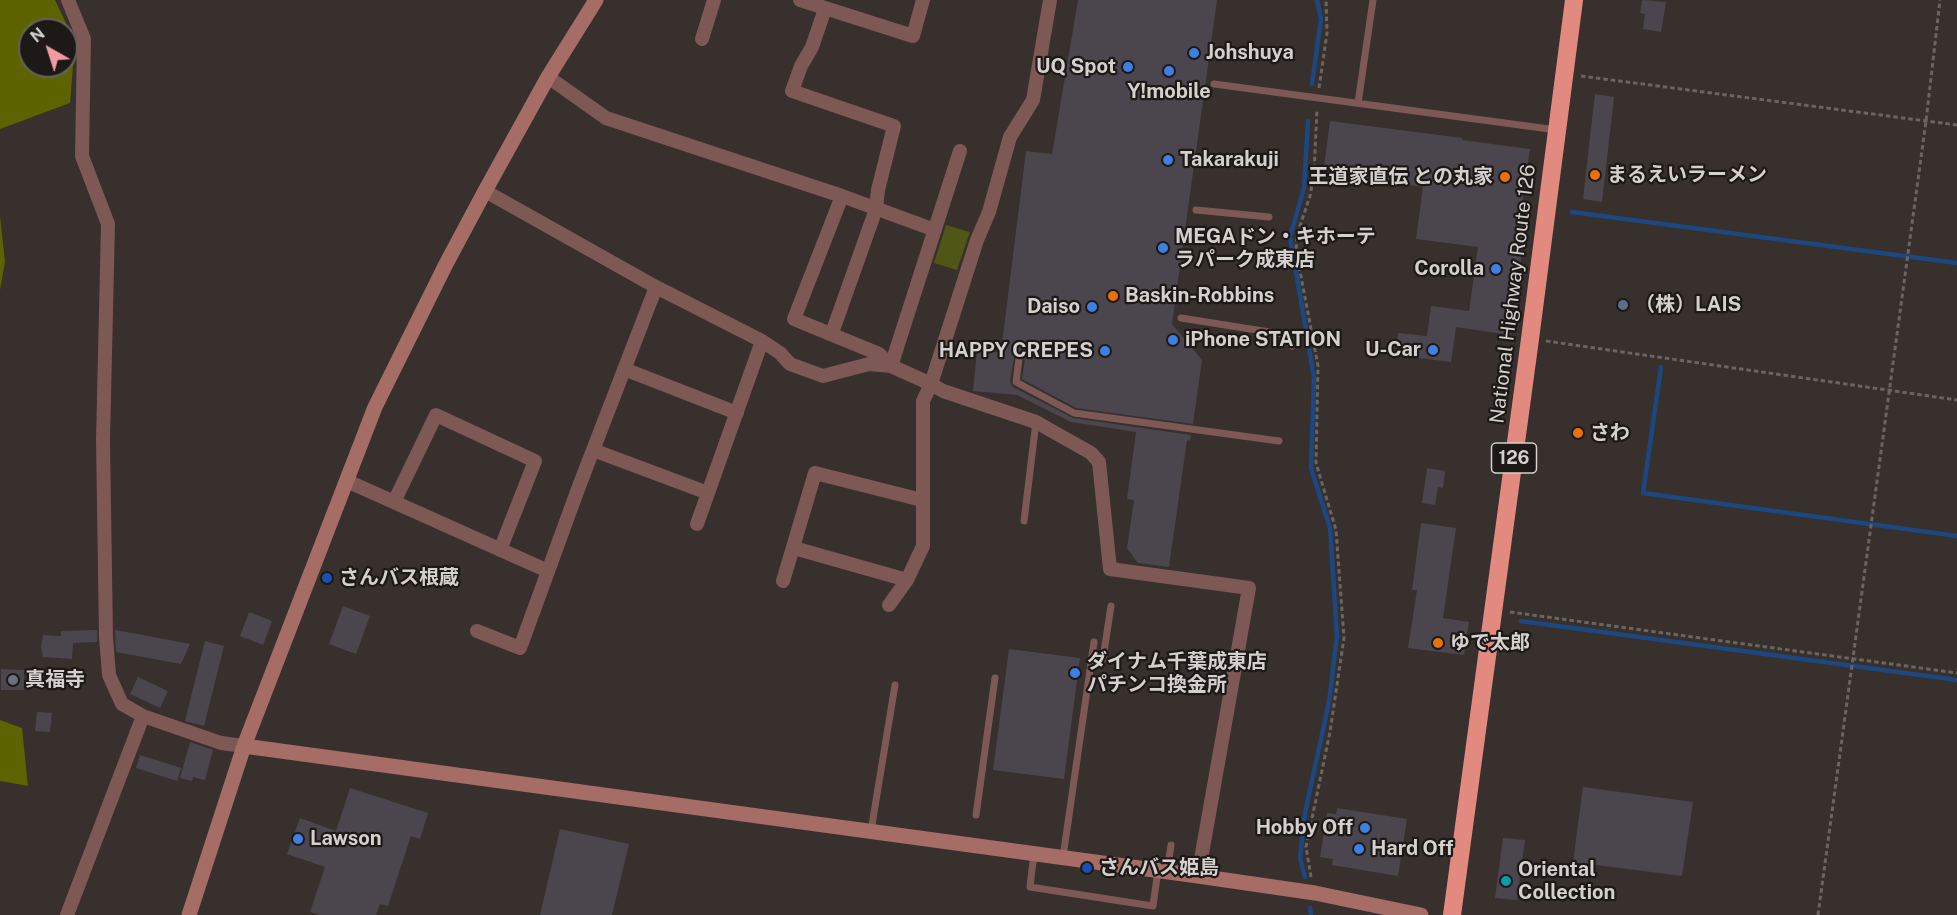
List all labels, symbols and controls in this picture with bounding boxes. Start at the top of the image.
north arrow [18,18,78,78]
text: N [27,24,48,47]
place label: Johshuya [1206,41,1294,65]
marker: Johshuya [1187,46,1201,60]
place label: UQ Spot [1036,55,1116,79]
marker: UQ Spot [1121,60,1135,74]
marker: Y!mobile [1162,64,1176,78]
place label: Y!mobile [1127,80,1211,104]
place label: Takarakuji [1180,148,1279,172]
marker: Takarakuji [1161,153,1175,167]
street label: National Highway Route 126 [1485,163,1541,425]
place label: まるえいラーメン [1607,163,1767,187]
place label: 王道家直伝 との丸家 [1308,165,1493,189]
marker: まるえいラーメン [1588,168,1602,182]
marker: 王道家直伝 との丸家 [1498,170,1512,184]
place label: MEGAドン・キホーテ ラパーク成東店 [1175,225,1376,272]
marker: MEGAドン・キホーテ ラパーク成東店 [1156,241,1170,255]
place label: Corolla [1414,257,1484,281]
marker: Corolla [1489,262,1503,276]
place label: Baskin-Robbins [1125,284,1274,308]
marker: Baskin-Robbins [1106,289,1120,303]
place label: （株）LAIS [1635,293,1741,317]
place label: Daiso [1027,295,1080,319]
marker: （株）LAIS [1616,298,1630,312]
marker: Daiso [1085,300,1099,314]
place label: iPhone STATION [1185,328,1341,352]
marker: iPhone STATION [1166,333,1180,347]
place label: U-Car [1365,338,1421,362]
place label: HAPPY CREPES [939,339,1093,363]
marker: U-Car [1426,343,1440,357]
marker: HAPPY CREPES [1098,344,1112,358]
place label: さわ [1590,421,1630,445]
marker: さわ [1571,426,1585,440]
road number: 126 [1492,443,1537,473]
place label: さんバス根蔵 [339,566,459,590]
marker: さんバス根蔵 [320,571,334,585]
place label: ゆで太郎 [1450,631,1530,655]
marker: ゆで太郎 [1431,636,1445,650]
place label: ダイナム千葉成東店 パチンコ換金所 [1087,650,1267,697]
marker: ダイナム千葉成東店 パチンコ換金所 [1068,666,1082,680]
place label: 真福寺 [25,668,85,692]
marker: 真福寺 [6,673,20,687]
place label: Hobby Off [1256,816,1353,840]
marker: Hobby Off [1358,821,1372,835]
place label: Lawson [310,827,382,851]
marker: Lawson [291,832,305,846]
place label: Hard Off [1371,837,1453,861]
marker: Hard Off [1352,842,1366,856]
place label: さんバス姫島 [1099,856,1219,880]
place label: Oriental Collection [1518,858,1615,905]
marker: さんバス姫島 [1080,861,1094,875]
marker: Oriental Collection [1499,874,1513,888]

